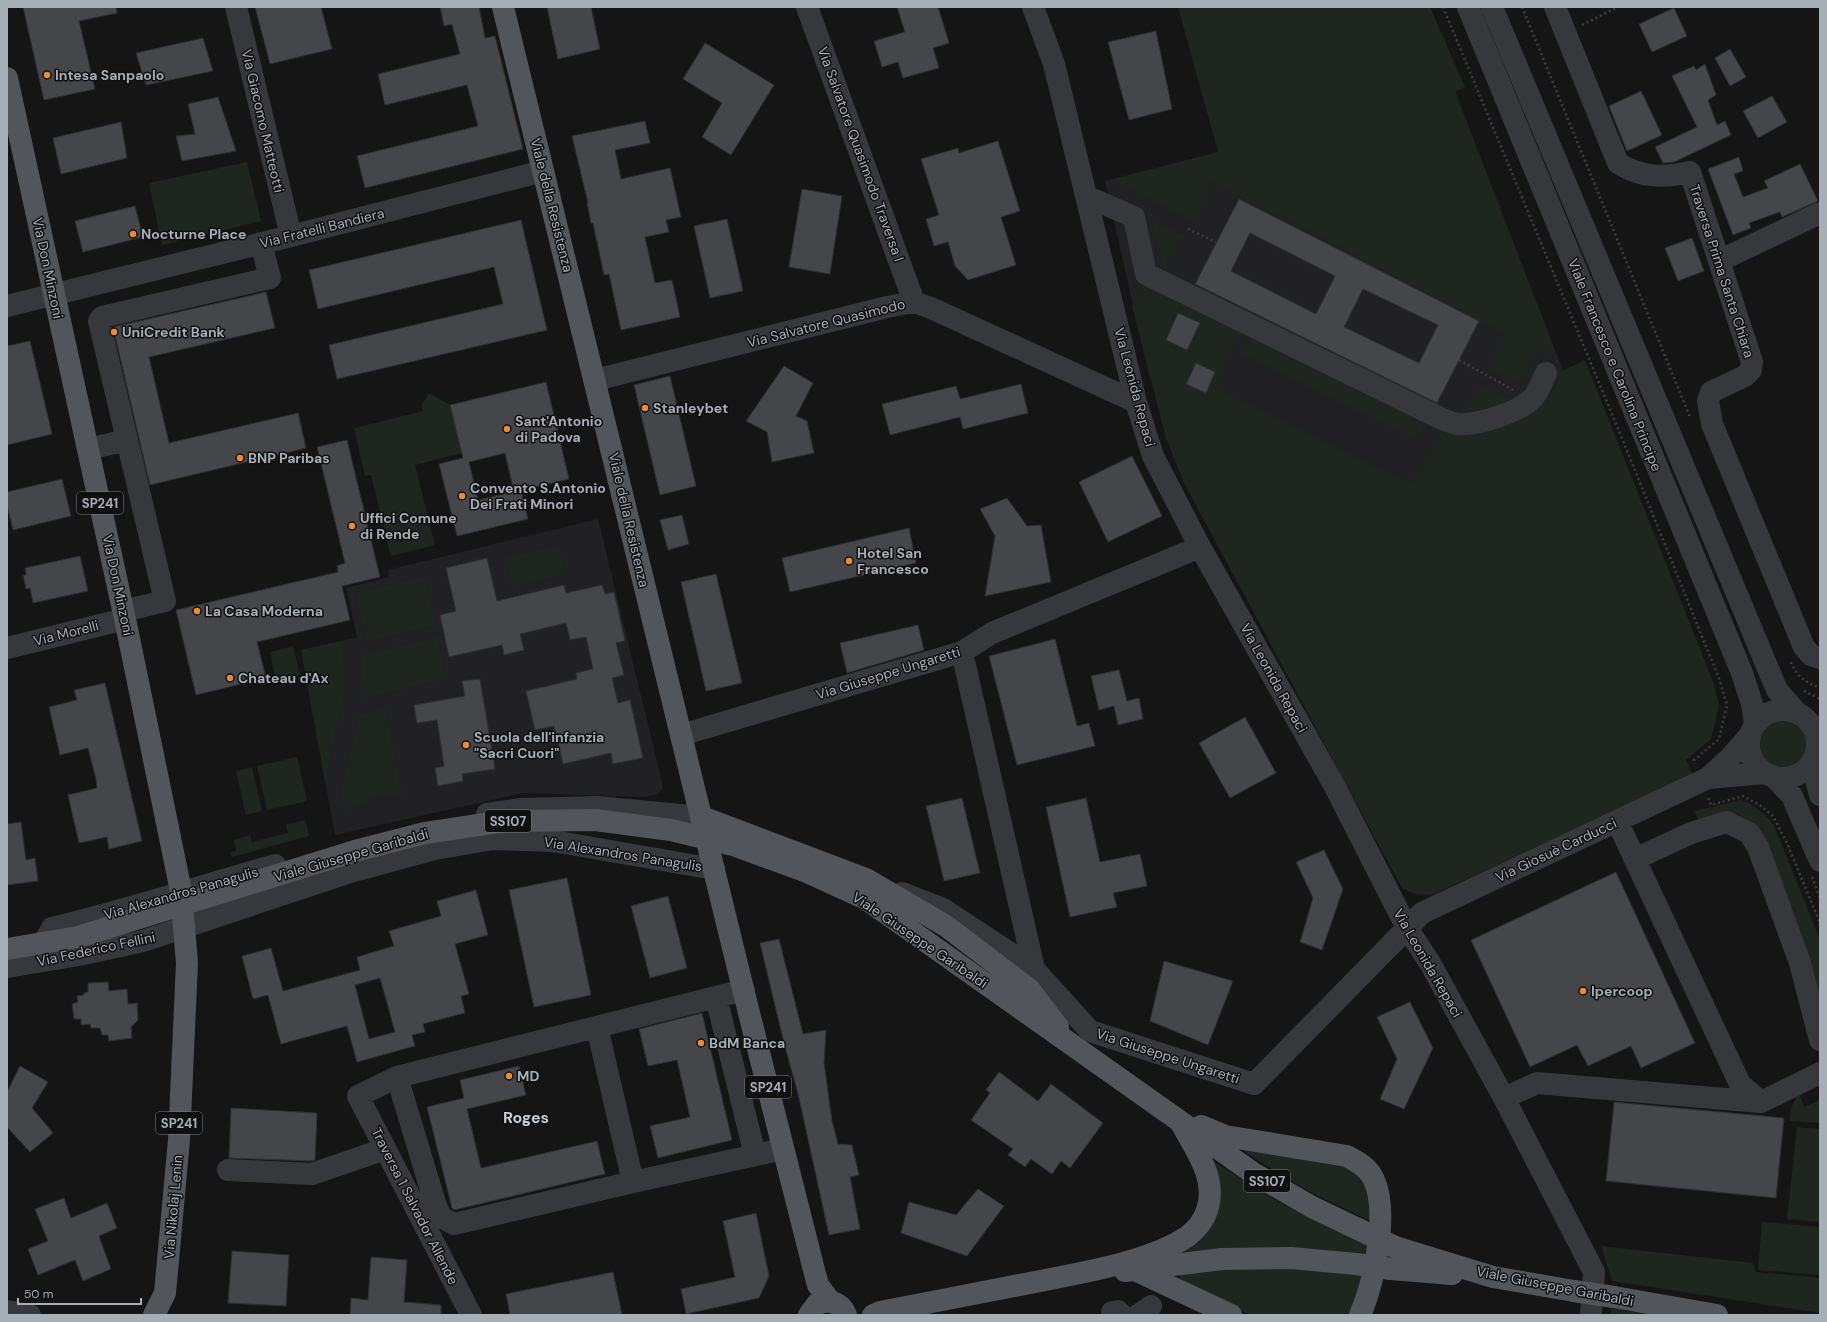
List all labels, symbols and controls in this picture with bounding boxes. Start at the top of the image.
street label: Via Salvatore Quasimodo Traversa I [814,44,908,264]
street label: Via Giacomo Matteotti [238,47,288,195]
place label: Intesa Sanpaolo [55,66,164,84]
marker: Intesa Sanpaolo [42,70,52,80]
street label: Viale della Resistenza [527,136,577,274]
street label: Traversa Prima Santa Chiara [1685,182,1759,360]
street label: Via Fratelli Bandiera [258,204,386,252]
street label: Via Don Minzoni [28,216,68,320]
place label: Nocturne Place [141,225,246,243]
marker: Nocturne Place [128,229,138,239]
street label: Viale Francesco e Carolina Principe [1564,256,1666,474]
street label: Via Salvatore Quasimodo [745,295,907,351]
place label: UniCredit Bank [122,323,225,341]
street label: Via Leonida Repaci [1110,326,1160,448]
marker: UniCredit Bank [109,327,119,337]
place label: Stanleybet [653,399,728,417]
marker: Stanleybet [640,403,650,413]
place label: Sant'Antonio di Padova [515,412,602,446]
marker: Sant'Antonio di Padova [502,424,512,434]
place label: BNP Paribas [248,449,330,467]
street label: Viale della Resistenza [605,451,653,589]
marker: BNP Paribas [235,453,245,463]
place label: Convento S.Antonio Dei Frati Minori [470,479,606,513]
marker: Convento S.Antonio Dei Frati Minori [457,491,467,501]
road number: SP241 [77,492,123,514]
place label: Uffici Comune di Rende [360,509,457,543]
marker: Uffici Comune di Rende [347,521,357,531]
street label: Via Don Minzoni [98,533,138,637]
place label: Hotel San Francesco [857,544,929,578]
marker: Hotel San Francesco [844,556,854,566]
place label: La Casa Moderna [205,602,323,620]
marker: La Casa Moderna [192,606,202,616]
street label: Via Morelli [31,616,101,650]
street label: Via Leonida Repaci [1236,620,1312,736]
street label: Via Giuseppe Ungaretti [814,642,962,704]
place label: Chateau d'Ax [238,669,328,687]
marker: Chateau d'Ax [225,673,235,683]
place label: Scuola dell'infanzia "Sacri Cuori" [474,728,604,762]
marker: Scuola dell'infanzia "Sacri Cuori" [461,740,471,750]
road number: SS107 [485,810,531,832]
street label: Via Giosuè Carducci [1492,814,1620,886]
street label: Viale Giuseppe Garibaldi [272,824,430,886]
street label: Via Alexandros Panagulis [543,833,703,875]
street label: Via Alexandros Panagulis [102,862,260,924]
street label: Viale Giuseppe Garibaldi [849,888,991,992]
street label: Via Leonida Repaci [1390,905,1466,1021]
street label: Via Federico Fellini [35,928,157,970]
place label: Ipercoop [1591,982,1653,1000]
marker: Ipercoop [1578,986,1588,996]
street label: Via Giuseppe Ungaretti [1094,1024,1242,1088]
place label: BdM Banca [709,1034,785,1052]
marker: BdM Banca [696,1038,706,1048]
place label: MD [517,1067,539,1085]
marker: MD [504,1071,514,1081]
road number: SP241 [745,1076,791,1098]
district label: Roges [503,1107,549,1128]
road number: SP241 [156,1112,202,1134]
street label: Traversa 1 Salvador Allende [367,1124,463,1288]
street label: Via Nikolaj Lenin [159,1154,187,1260]
road number: SS107 [1244,1170,1290,1192]
street label: Viale Giuseppe Garibaldi [1475,1262,1635,1310]
scale bar [18,1280,141,1306]
text: 50 m [24,1286,53,1302]

